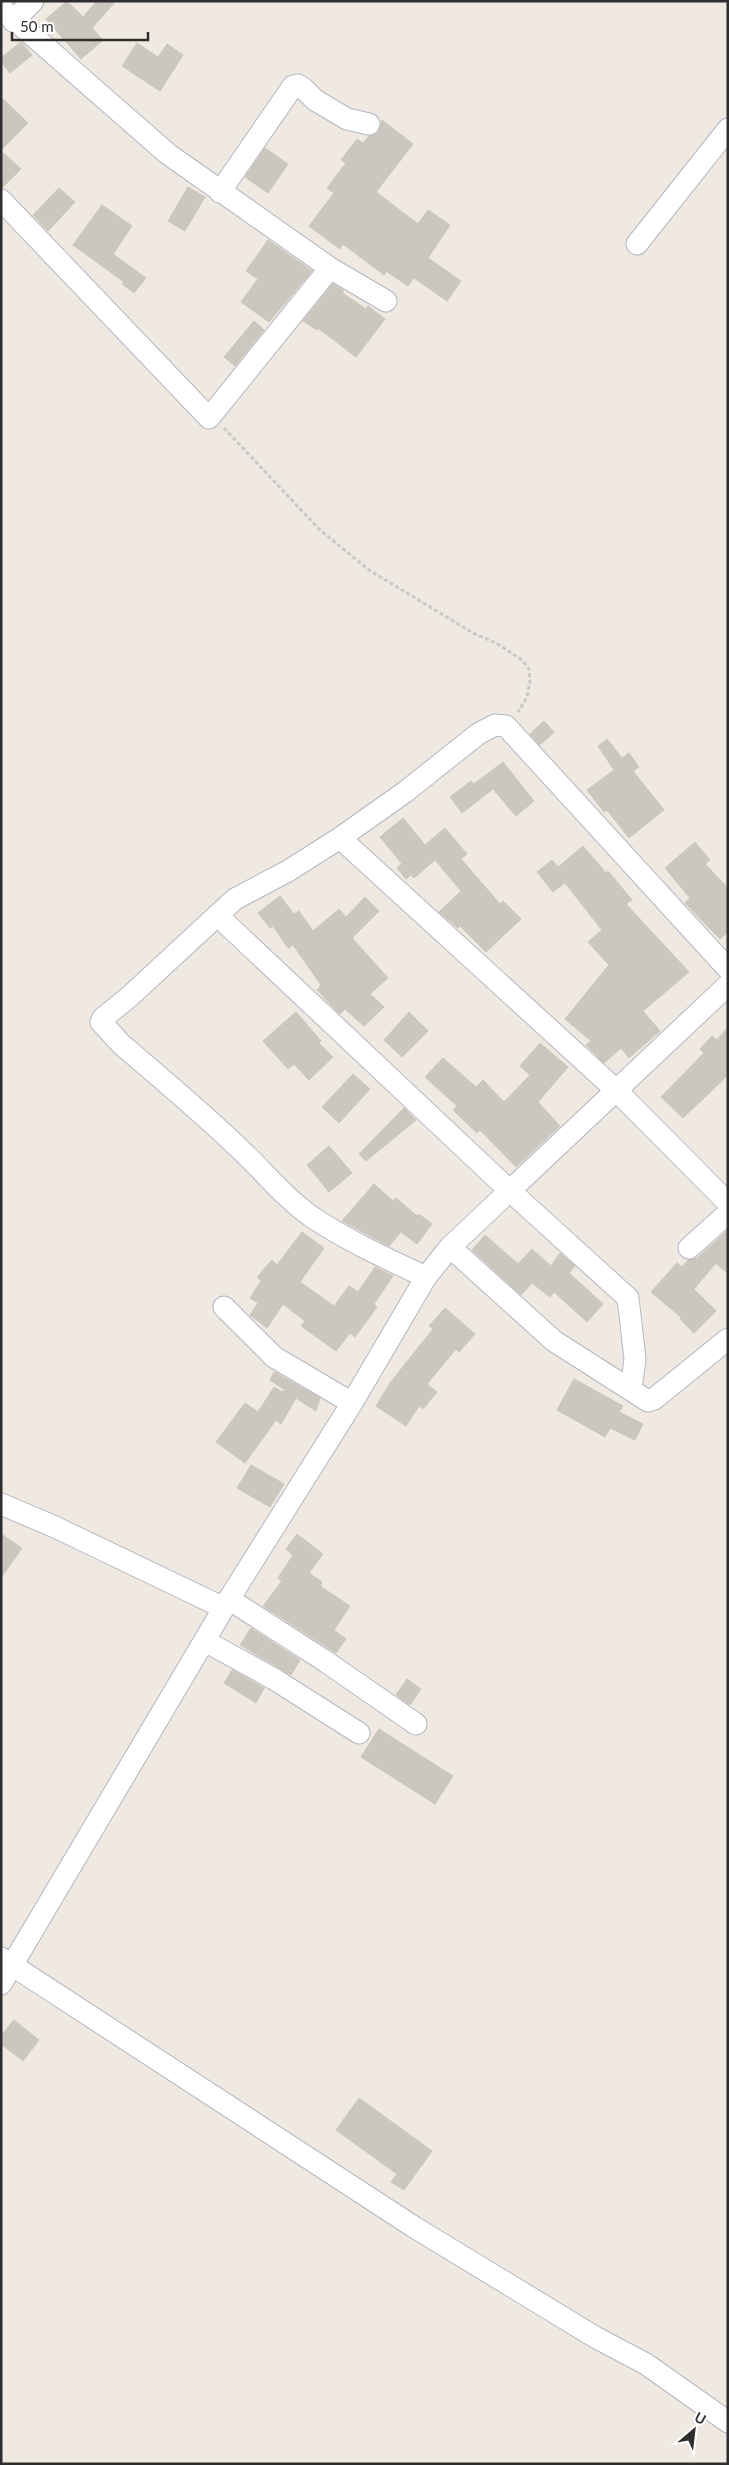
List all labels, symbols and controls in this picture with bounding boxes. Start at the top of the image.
scale bar [12,10,149,42]
text: 50 m [20,17,54,35]
north arrow [669,2405,719,2455]
text: U [692,2408,709,2428]

